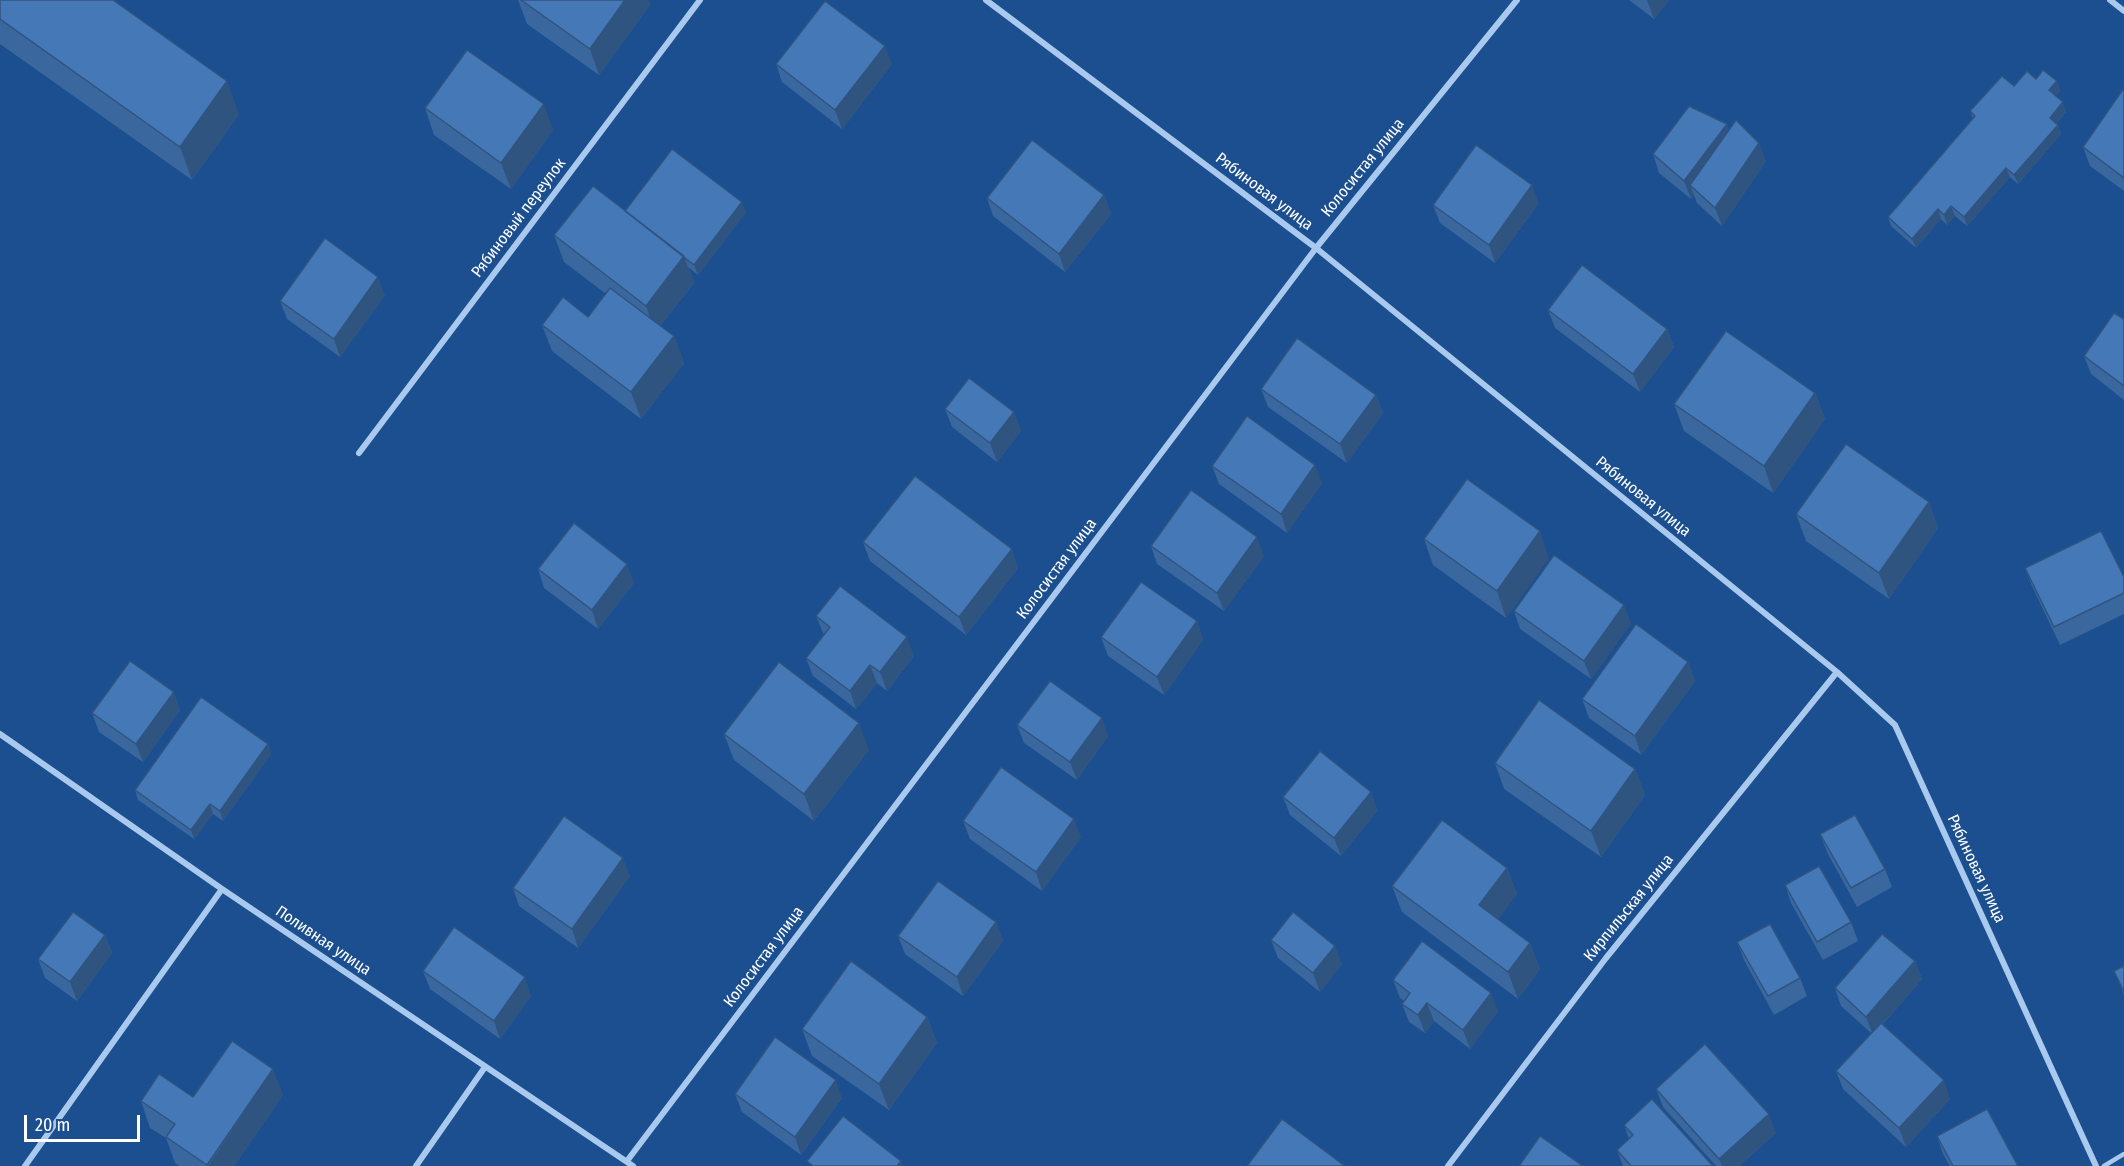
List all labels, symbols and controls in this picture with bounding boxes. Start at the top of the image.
street label: Колосистая улица [1317,115,1409,221]
street label: Рябиновая улица [1211,149,1317,235]
street label: Рябиновый переулок [468,155,570,281]
street label: Рябиновая улица [1591,453,1695,541]
street label: Колосистая улица [1013,515,1101,623]
street label: Рябиновая улица [1943,812,2009,926]
street label: Кирпильская улица [1580,851,1678,965]
street label: Поливная улица [272,902,374,980]
street label: Колосистая улица [720,903,808,1011]
scale bar [27,1103,142,1141]
text: 20 m [35,1114,70,1136]

